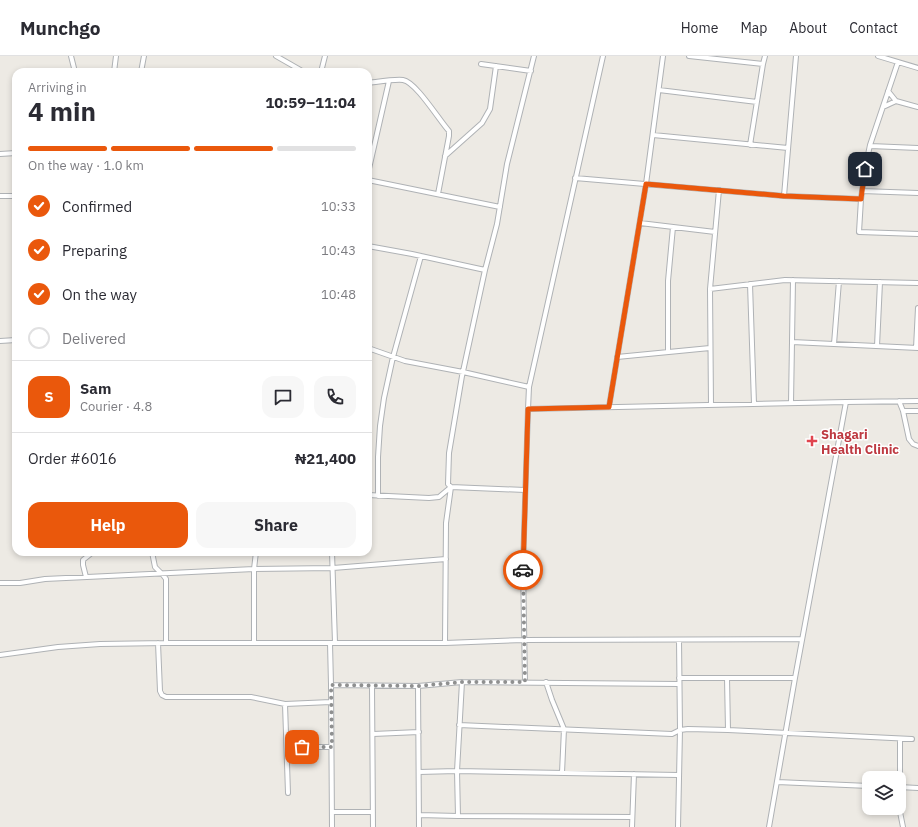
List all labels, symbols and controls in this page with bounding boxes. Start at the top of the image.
text: Munchgo [20,16,100,40]
text: Home [681,19,718,37]
text: Map [740,19,767,37]
text: About [789,19,827,37]
text: Contact [849,19,898,37]
text: Arriving in [28,79,87,96]
text: 10:59–11:04 [265,93,356,112]
text: 4 min [28,94,96,128]
pin [848,152,882,186]
text: On the way · 1.0 km [28,157,144,174]
icon: home [854,158,876,180]
icon: check [28,195,50,217]
text: Confirmed [62,197,132,216]
text: 10:33 [321,198,356,215]
icon: check [28,239,50,261]
text: Preparing [62,241,127,260]
text: 10:43 [321,242,356,259]
icon: check [28,283,50,305]
text: On the way [62,285,137,304]
text: 10:48 [321,286,356,303]
text: Delivered [62,329,126,348]
button: chat [262,376,304,418]
button: phone [314,376,356,418]
text: Sam [80,379,111,398]
text: S [44,387,54,406]
text: Courier · 4.8 [80,398,152,415]
place label: Shagari Health Clinic [821,426,899,458]
marker: Shagari Health Clinic [806,435,818,447]
text: Order #6016 [28,449,117,468]
text: ₦21,400 [295,449,356,468]
button: Help [28,502,188,548]
button: Share [196,502,356,548]
courier [503,550,543,590]
icon: car [512,559,534,581]
pin [285,730,319,764]
icon: bag [291,736,313,758]
map controls [862,771,906,815]
button: layers [862,771,906,815]

